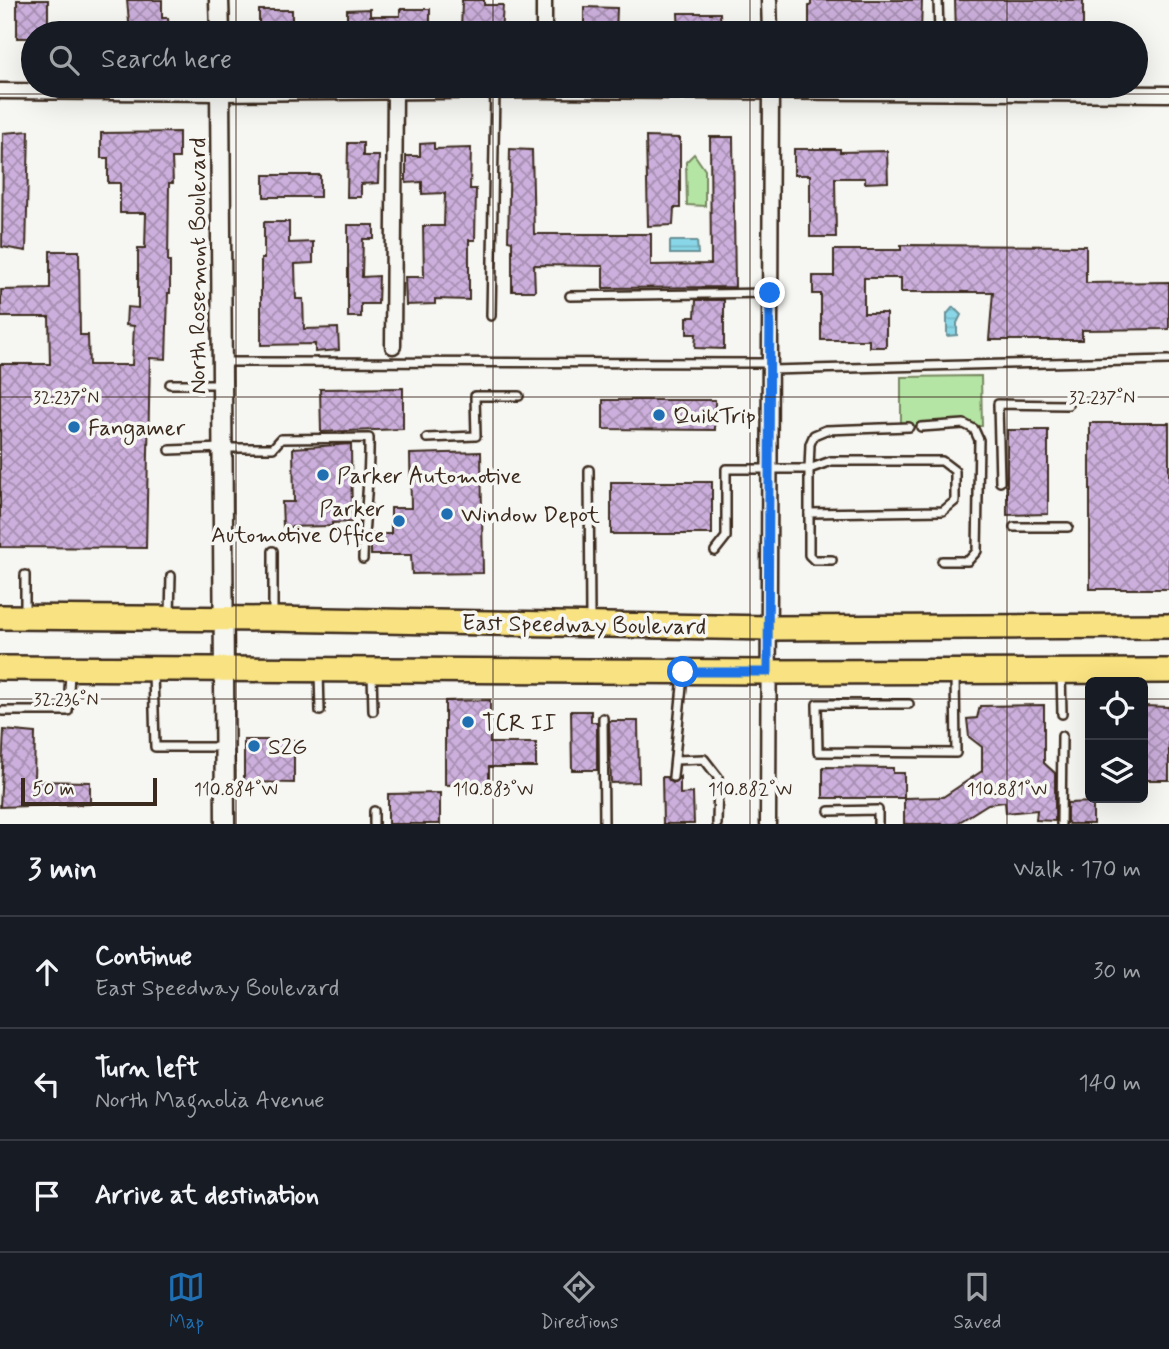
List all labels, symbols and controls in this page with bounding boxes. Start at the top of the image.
search box [21,21,1148,98]
icon: search [45,41,83,79]
text: Search here [101,43,232,77]
street label: North Rosemont Boulevard [184,137,214,395]
route end [754,277,785,308]
text: 32.237°N [33,386,99,410]
text: 32.237°N [1069,386,1135,410]
place label: QuikTrip [673,402,756,432]
marker: QuikTrip [651,407,667,423]
place label: Fangamer [88,414,186,446]
marker: Fangamer [66,419,82,435]
place label: Parker Automotive [337,462,522,492]
marker: Parker Automotive [315,467,331,483]
place label: Parker Automotive Office [211,495,385,551]
place label: Window Depot [461,501,601,531]
marker: Window Depot [439,506,455,522]
marker: Parker Automotive Office [391,513,407,529]
street label: East Speedway Boulevard [462,609,706,643]
route start [667,656,698,687]
map controls [1085,677,1148,803]
button: locate [1085,677,1148,740]
text: 32.236°N [34,688,98,712]
place label: TCR II [482,709,556,739]
marker: TCR II [460,714,476,730]
place label: S2G [268,733,307,763]
marker: S2G [246,738,262,754]
button: layers [1085,740,1148,803]
scale bar [21,775,158,807]
text: 50 m [32,777,75,802]
text: 110.884°W [194,778,278,802]
text: 110.883°W [453,778,533,802]
text: 110.882°W [708,778,792,802]
text: 110.881°W [967,778,1047,802]
text: 3 min [28,850,97,889]
text: Walk · 170 m [1013,855,1141,885]
text: Continue [95,940,192,974]
icon: ahead [28,953,66,991]
text: 30 m [1093,957,1141,987]
text: East Speedway Boulevard [95,974,339,1004]
text: Turn left [95,1052,199,1086]
icon: left [28,1065,66,1103]
text: 140 m [1078,1069,1141,1099]
text: North Magnolia Avenue [95,1086,325,1116]
icon: arrive [28,1177,66,1215]
text: Arrive at destination [95,1179,319,1213]
tab: Map [167,1268,205,1335]
tab: Directions [540,1268,619,1335]
tab: Saved [953,1268,1001,1335]

